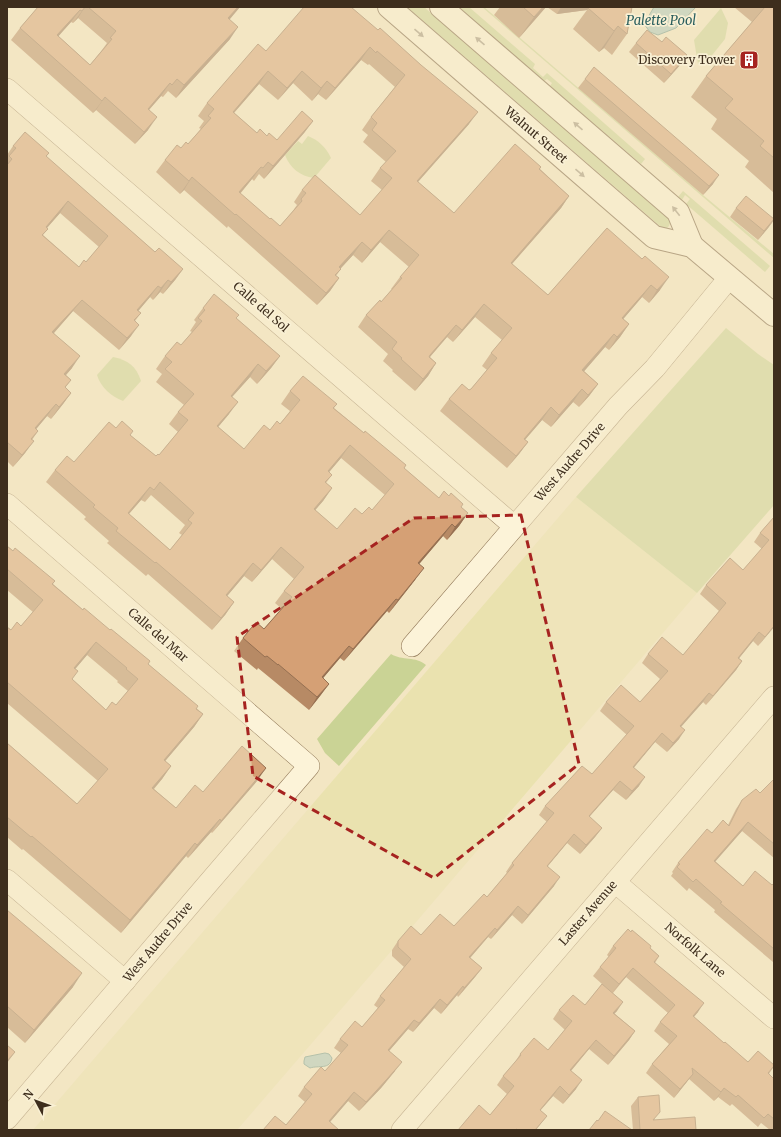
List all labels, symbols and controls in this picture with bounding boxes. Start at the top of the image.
water label: Palette Pool [626,12,696,29]
one-way arrow [413,28,424,37]
one-way arrow [475,36,485,45]
building icon: Discovery Tower [738,49,760,71]
place label: Discovery Tower [638,52,736,67]
street label: Walnut Street [501,102,571,166]
one-way arrow [573,121,584,130]
one-way arrow [575,168,586,177]
one-way arrow [671,206,680,217]
street label: Calle del Sol [230,278,293,335]
street label: West Audre Drive [531,419,608,505]
street label: Calle del Mar [125,604,192,665]
street label: Laster Avenue [555,877,620,948]
street label: West Audre Drive [119,899,195,985]
street label: Norfolk Lane [662,919,729,980]
north arrow [16,1081,56,1121]
text: N [20,1086,37,1102]

